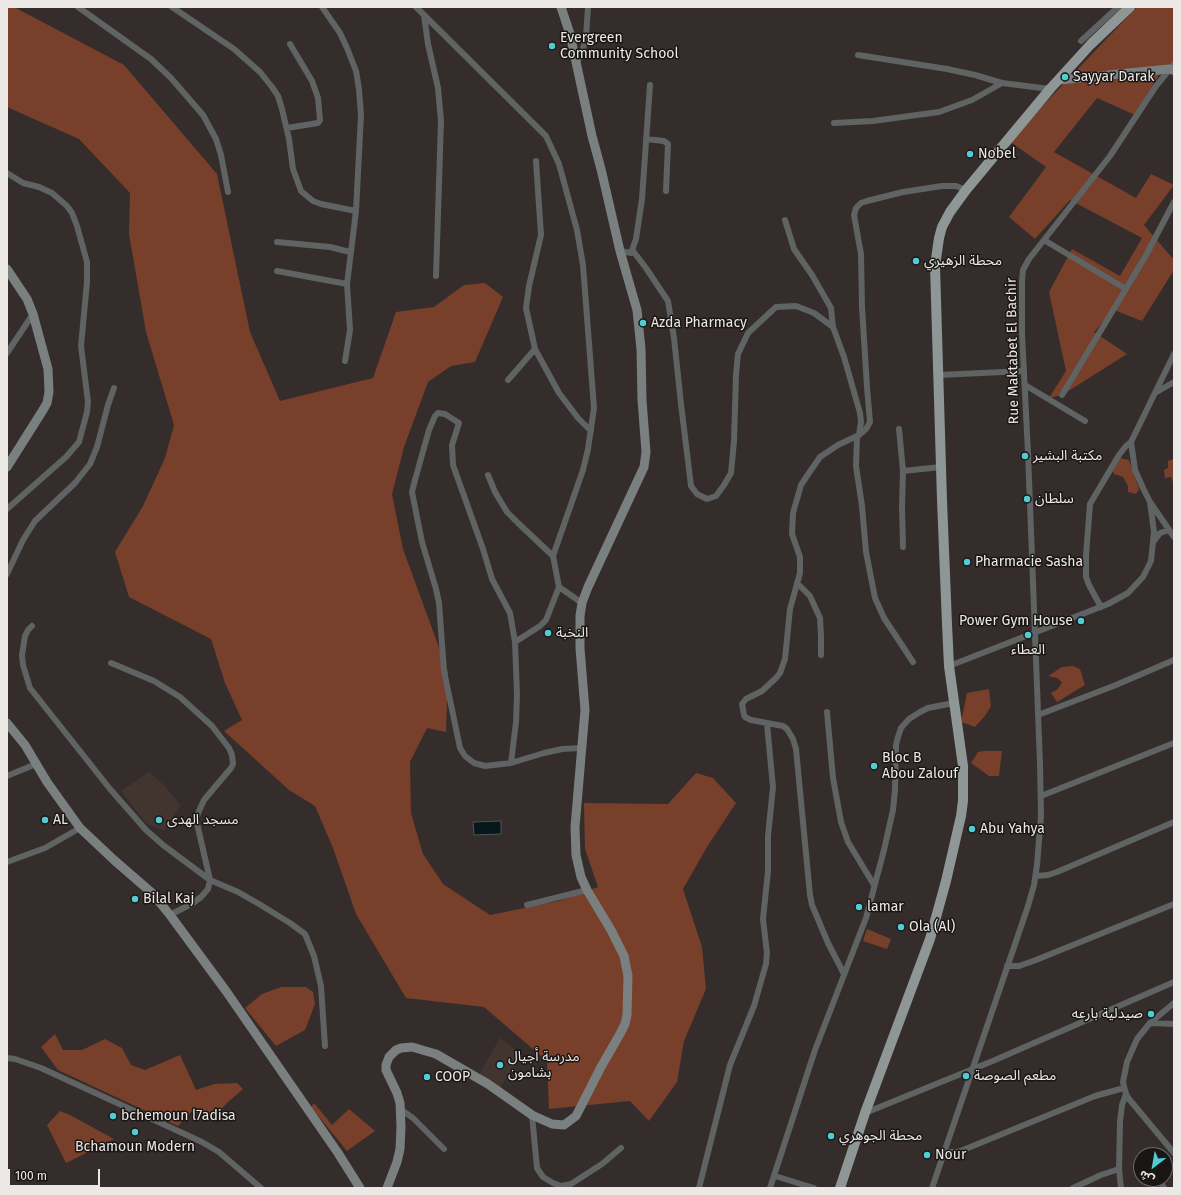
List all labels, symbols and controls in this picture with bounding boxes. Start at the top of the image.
place label: Evergreen Community School [560,30,679,62]
marker: Evergreen Community School [547,41,557,51]
place label: Sayyar Darak [1073,69,1155,85]
marker: Sayyar Darak [1060,72,1070,82]
place label: Nobel [978,146,1016,162]
marker: Nobel [965,149,975,159]
place label: محطة الزهيري [924,253,1002,269]
marker: محطة الزهيري [911,256,921,266]
street label: Rue Maktabet El Bachir [1003,278,1023,424]
place label: Azda Pharmacy [651,315,747,331]
marker: Azda Pharmacy [638,318,648,328]
place label: مكتبة البشير [1033,448,1102,464]
marker: مكتبة البشير [1020,451,1030,461]
place label: سلطان [1035,491,1074,507]
marker: سلطان [1022,494,1032,504]
place label: Pharmacie Sasha [975,554,1083,570]
marker: Pharmacie Sasha [962,557,972,567]
place label: Power Gym House [959,613,1073,629]
marker: Power Gym House [1076,616,1086,626]
place label: النخبة [556,625,588,641]
marker: النخبة [543,628,553,638]
marker: العطاء [1023,630,1033,640]
place label: العطاء [1011,642,1045,658]
place label: Bloc B Abou Zalouf [882,750,958,782]
marker: Bloc B Abou Zalouf [869,761,879,771]
place label: AL [53,812,68,828]
place label: مسجد الهدى [167,812,238,828]
marker: AL [40,815,50,825]
marker: مسجد الهدى [154,815,164,825]
place label: Abu Yahya [980,821,1045,837]
marker: Abu Yahya [967,824,977,834]
place label: Bilal Kaj [143,891,194,907]
marker: Bilal Kaj [130,894,140,904]
place label: lamar [867,899,904,915]
marker: lamar [854,902,864,912]
place label: Ola (Al) [909,919,955,935]
marker: Ola (Al) [896,922,906,932]
place label: صيدلية بارعه [1072,1006,1143,1022]
marker: صيدلية بارعه [1146,1009,1156,1019]
place label: مدرسة أجيال بشامون [508,1049,580,1082]
marker: مدرسة أجيال بشامون [495,1060,505,1070]
place label: مطعم الصوصة [974,1068,1056,1084]
place label: COOP [435,1069,470,1085]
marker: مطعم الصوصة [961,1071,971,1081]
marker: COOP [422,1072,432,1082]
place label: bchemoun l7adisa [121,1108,236,1124]
marker: bchemoun l7adisa [108,1111,118,1121]
marker: Bchamoun Modern [130,1127,140,1137]
place label: محطة الجوهري [839,1128,922,1144]
marker: محطة الجوهري [826,1131,836,1141]
place label: Bchamoun Modern [75,1139,195,1155]
place label: Nour [935,1147,966,1163]
north arrow [1133,1147,1173,1187]
marker: Nour [922,1150,932,1160]
scale bar [10,1161,102,1187]
text: ش [1137,1167,1157,1186]
text: 100 m [15,1169,47,1183]

